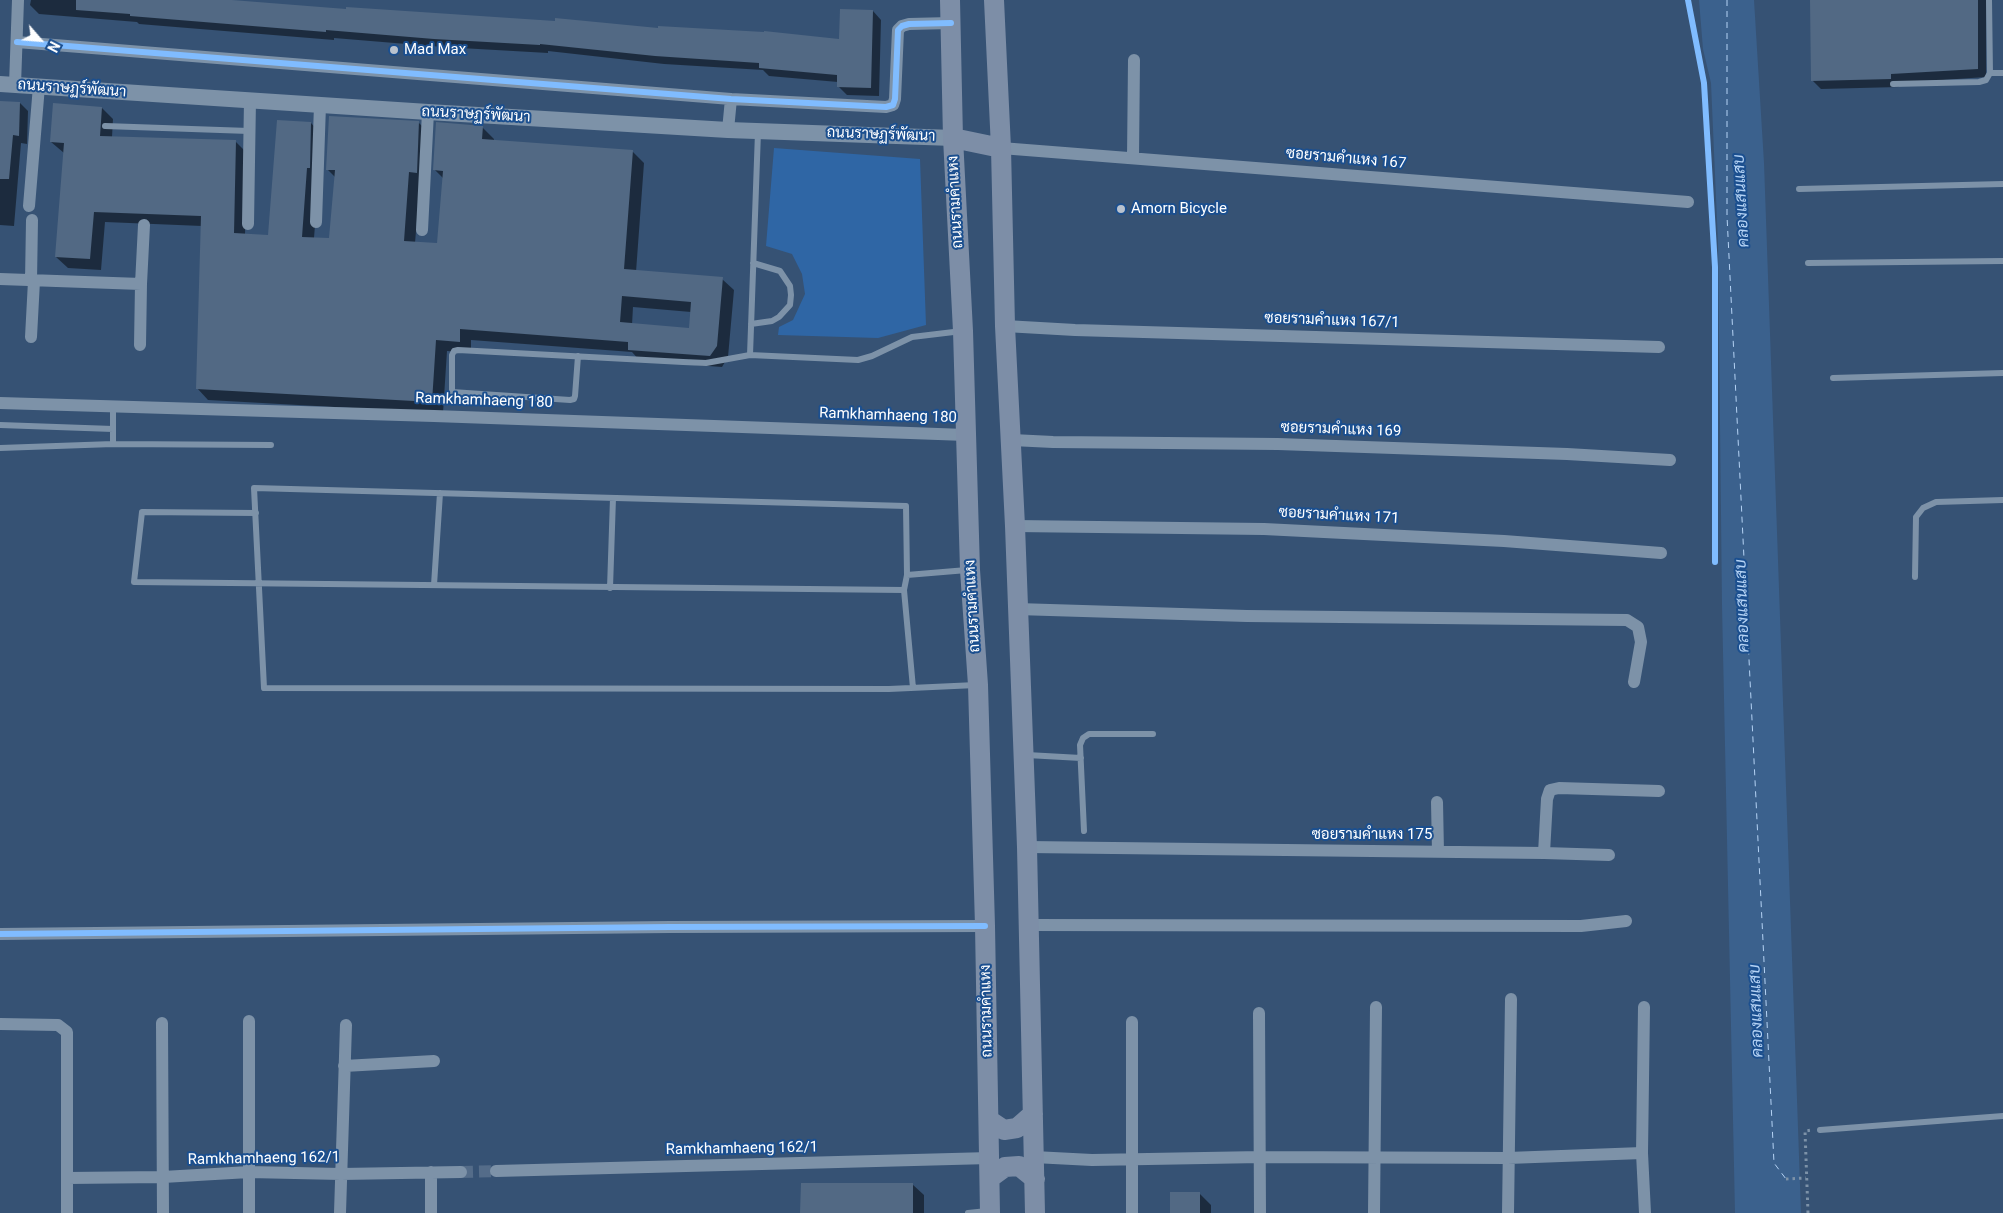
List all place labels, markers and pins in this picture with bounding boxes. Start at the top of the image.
place label: Mad Max [404,41,466,59]
marker: Mad Max [388,44,400,56]
place label: Amorn Bicycle [1131,200,1227,218]
marker: Amorn Bicycle [1115,203,1127,215]

